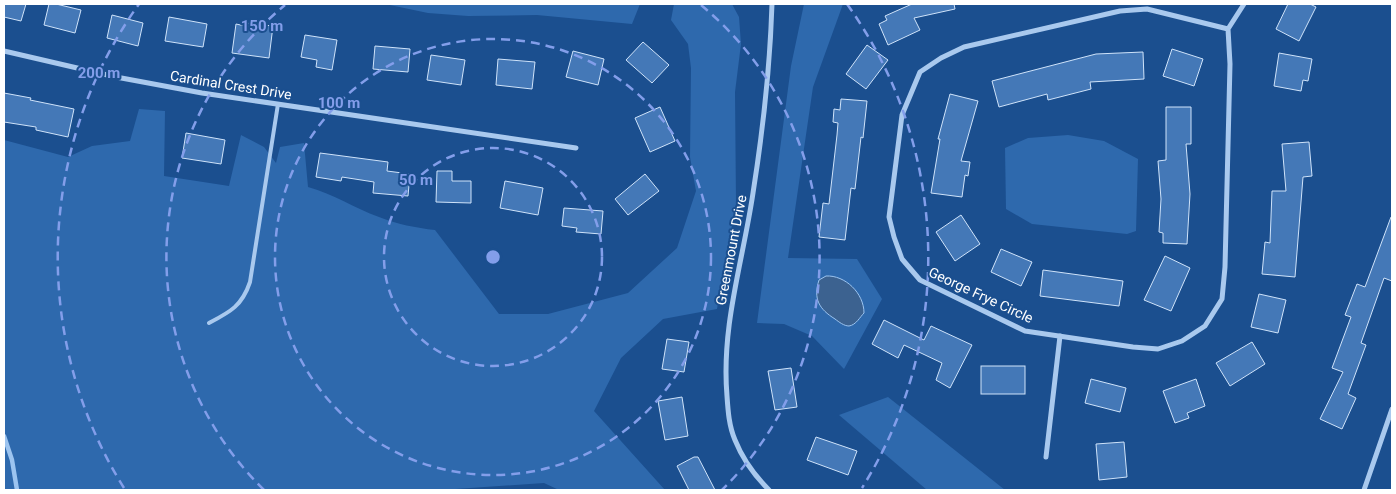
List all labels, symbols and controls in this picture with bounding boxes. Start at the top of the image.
text: 150 m [241,17,283,35]
text: 200 m [78,64,120,82]
street label: Cardinal Crest Drive [169,67,293,103]
text: 100 m [318,94,360,112]
text: 50 m [399,171,433,189]
street label: Greenmount Drive [712,194,750,306]
centre of rings [484,248,502,266]
street label: George Frye Circle [926,264,1036,326]

